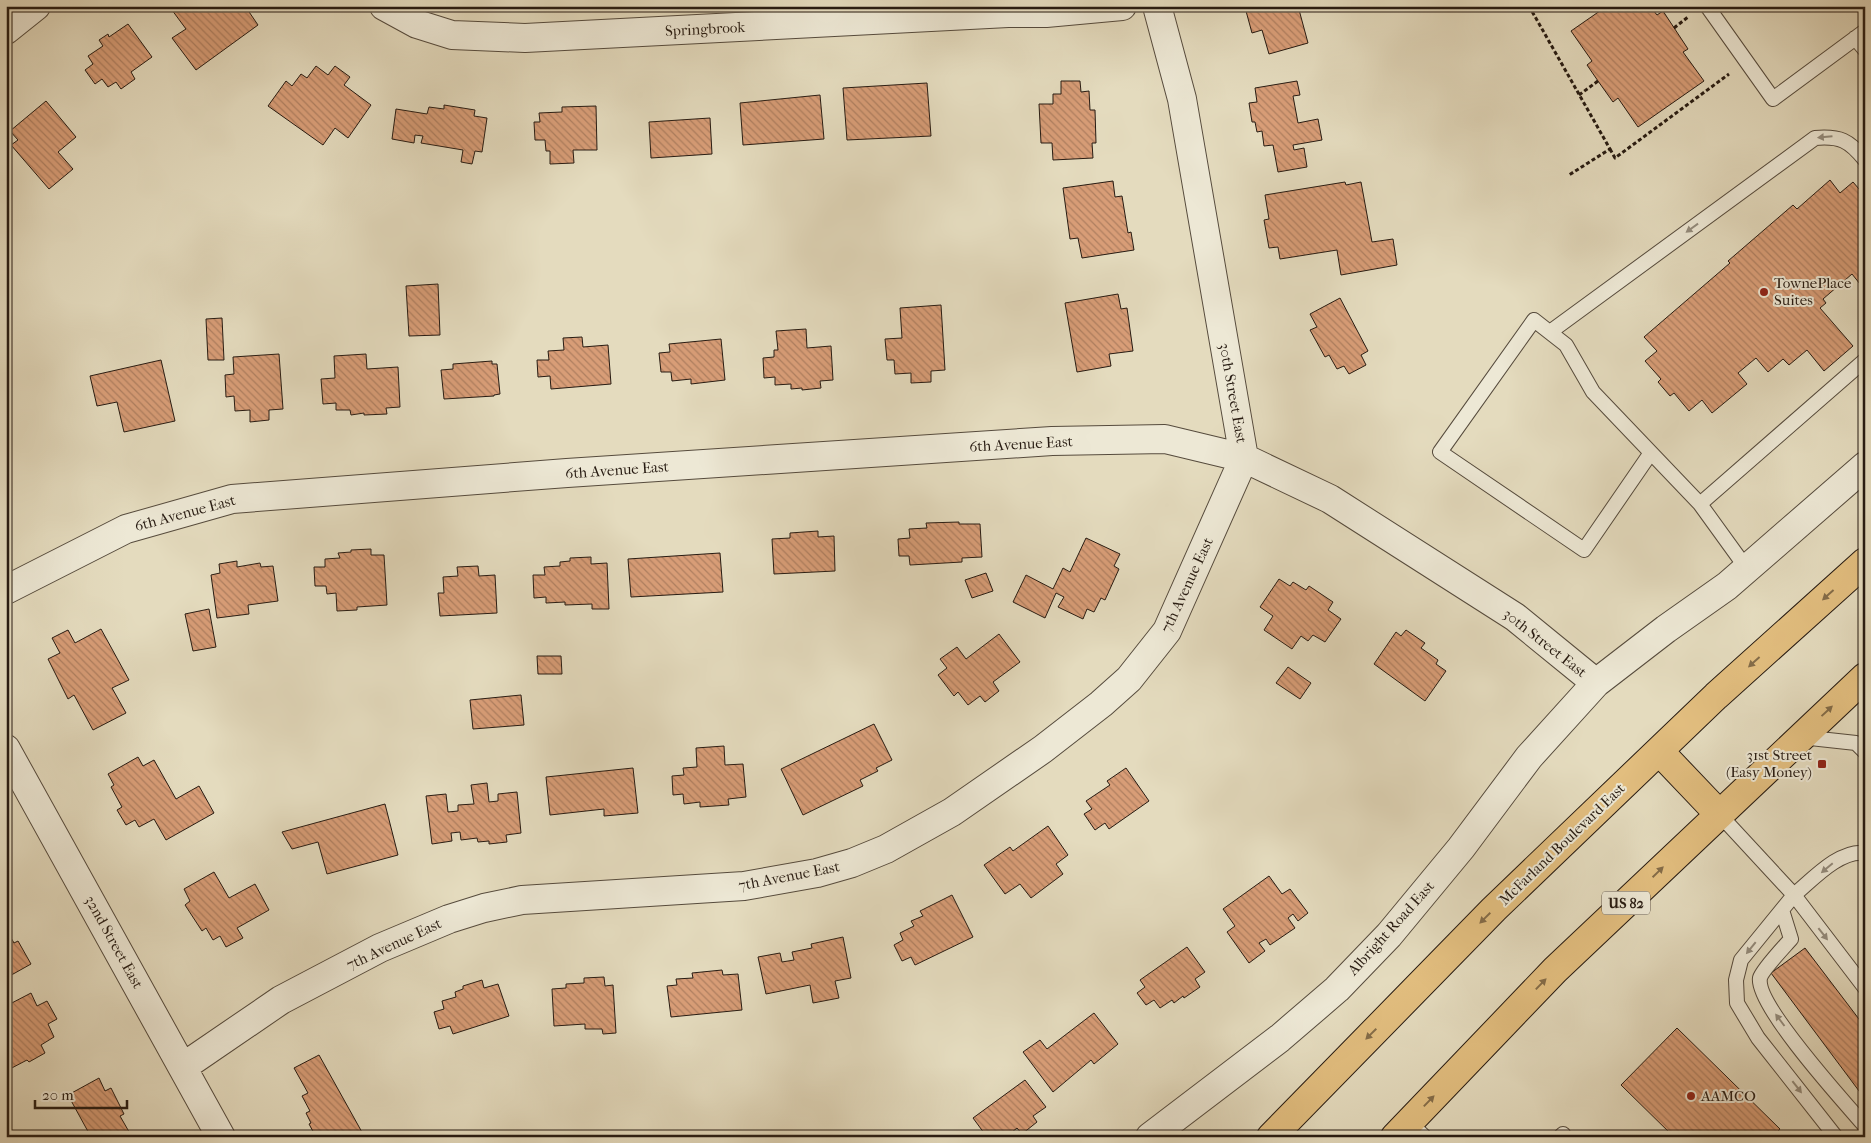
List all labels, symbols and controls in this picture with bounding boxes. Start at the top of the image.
street label: Springbrook [664,18,746,40]
one-way arrow [1816,133,1832,141]
one-way arrow [1686,223,1699,234]
place label: TownePlace Suites [1774,274,1852,309]
marker: TownePlace Suites [1758,286,1770,298]
street label: 30th Street East [1215,342,1251,445]
street label: 6th Avenue East [969,432,1074,456]
street label: 6th Avenue East [565,457,670,483]
street label: 6th Avenue East [133,491,238,535]
street label: 7th Avenue East [1157,534,1217,635]
one-way arrow [1823,589,1835,601]
street label: 30th Street East [1500,605,1591,682]
one-way arrow [1748,656,1760,668]
one-way arrow [1820,705,1832,717]
place label: 31st Street (Easy Money) [1726,746,1813,781]
marker: 31st Street (Easy Money) [1816,758,1828,770]
street label: McFarland Boulevard East [1495,779,1629,909]
street label: 7th Avenue East [737,857,842,895]
one-way arrow [1820,862,1833,873]
one-way arrow [1652,866,1664,878]
street label: Albright Road East [1343,877,1439,980]
road number: US 82 [1602,891,1650,914]
street label: 32nd Street East [81,892,147,992]
one-way arrow [1480,912,1492,924]
street label: 7th Avenue East [344,914,445,974]
one-way arrow [1818,927,1829,940]
one-way arrow [1745,941,1756,954]
one-way arrow [1535,978,1547,990]
one-way arrow [1774,1014,1785,1027]
one-way arrow [1366,1028,1378,1040]
scale bar [35,1078,128,1110]
one-way arrow [1792,1080,1802,1094]
text: 20 m [42,1086,74,1104]
place label: AAMCO [1700,1087,1756,1105]
marker: AAMCO [1685,1090,1697,1102]
one-way arrow [1423,1096,1435,1108]

